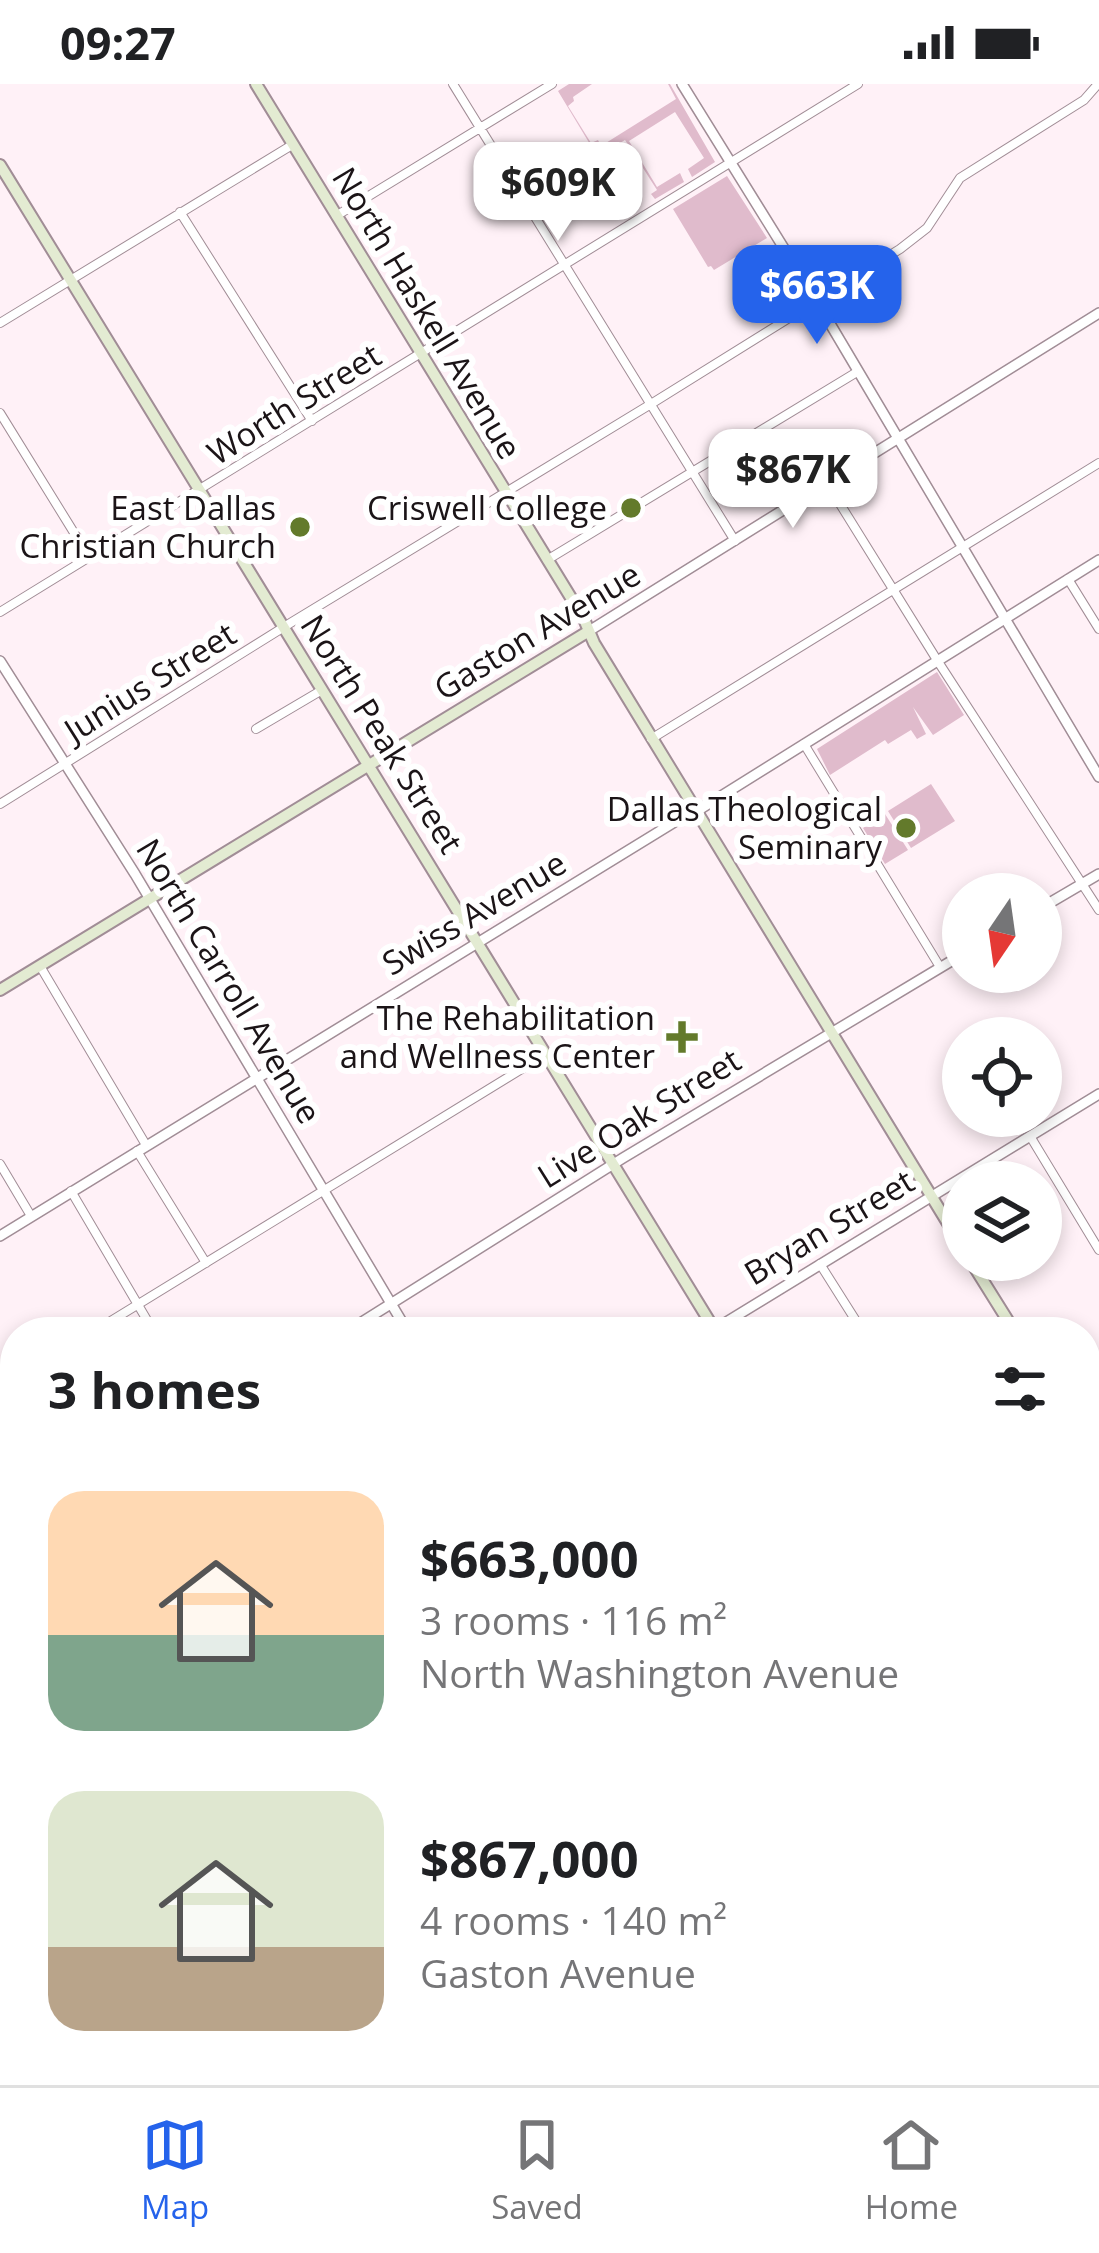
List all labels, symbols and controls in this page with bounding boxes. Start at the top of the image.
text: 09:27 [60,12,176,73]
pin: $609K [474,142,642,244]
text: $609K [500,154,616,207]
street label: North Haskell Avenue [322,158,533,467]
pin: $663K [733,245,901,347]
text: $663K [759,257,875,310]
street label: Worth Street [198,332,389,475]
pin: $867K [709,429,877,531]
text: $867K [735,441,851,494]
place label: East Dallas Christian Church [19,485,276,568]
place label: Criswell College [367,485,607,530]
marker: Criswell College [618,495,644,521]
marker: East Dallas Christian Church [287,514,313,540]
street label: Gaston Avenue [425,551,648,710]
street label: North Peak Street [291,606,474,862]
street label: Junius Street [53,611,244,754]
place label: Dallas Theological Seminary [607,786,882,869]
marker: Dallas Theological Seminary [893,815,919,841]
street label: North Carroll Avenue [126,830,332,1132]
street label: Swiss Avenue [373,840,574,985]
north arrow [942,873,1062,993]
map controls [942,873,1062,1281]
place label: The Rehabilitation and Wellness Center [340,995,655,1078]
button: locate [942,1017,1062,1137]
marker: The Rehabilitation and Wellness Center [666,1021,698,1053]
street label: Live Oak Street [529,1037,749,1198]
street label: Bryan Street [735,1158,922,1295]
button: layers [942,1161,1062,1281]
text: 3 homes [48,1354,261,1424]
icon: filters [987,1356,1053,1422]
text: $663,000 [420,1523,639,1593]
icon: home [144,1539,288,1683]
text: 3 rooms · 116 m² [420,1593,727,1646]
text: North Washington Avenue [420,1646,899,1699]
text: $867,000 [420,1823,639,1893]
icon: home [144,1839,288,1983]
text: 4 rooms · 140 m² [420,1893,727,1946]
text: Gaston Avenue [420,1946,696,1999]
tab: Map [141,2112,209,2229]
tab: Saved [491,2112,583,2229]
tab: Home [865,2112,958,2229]

